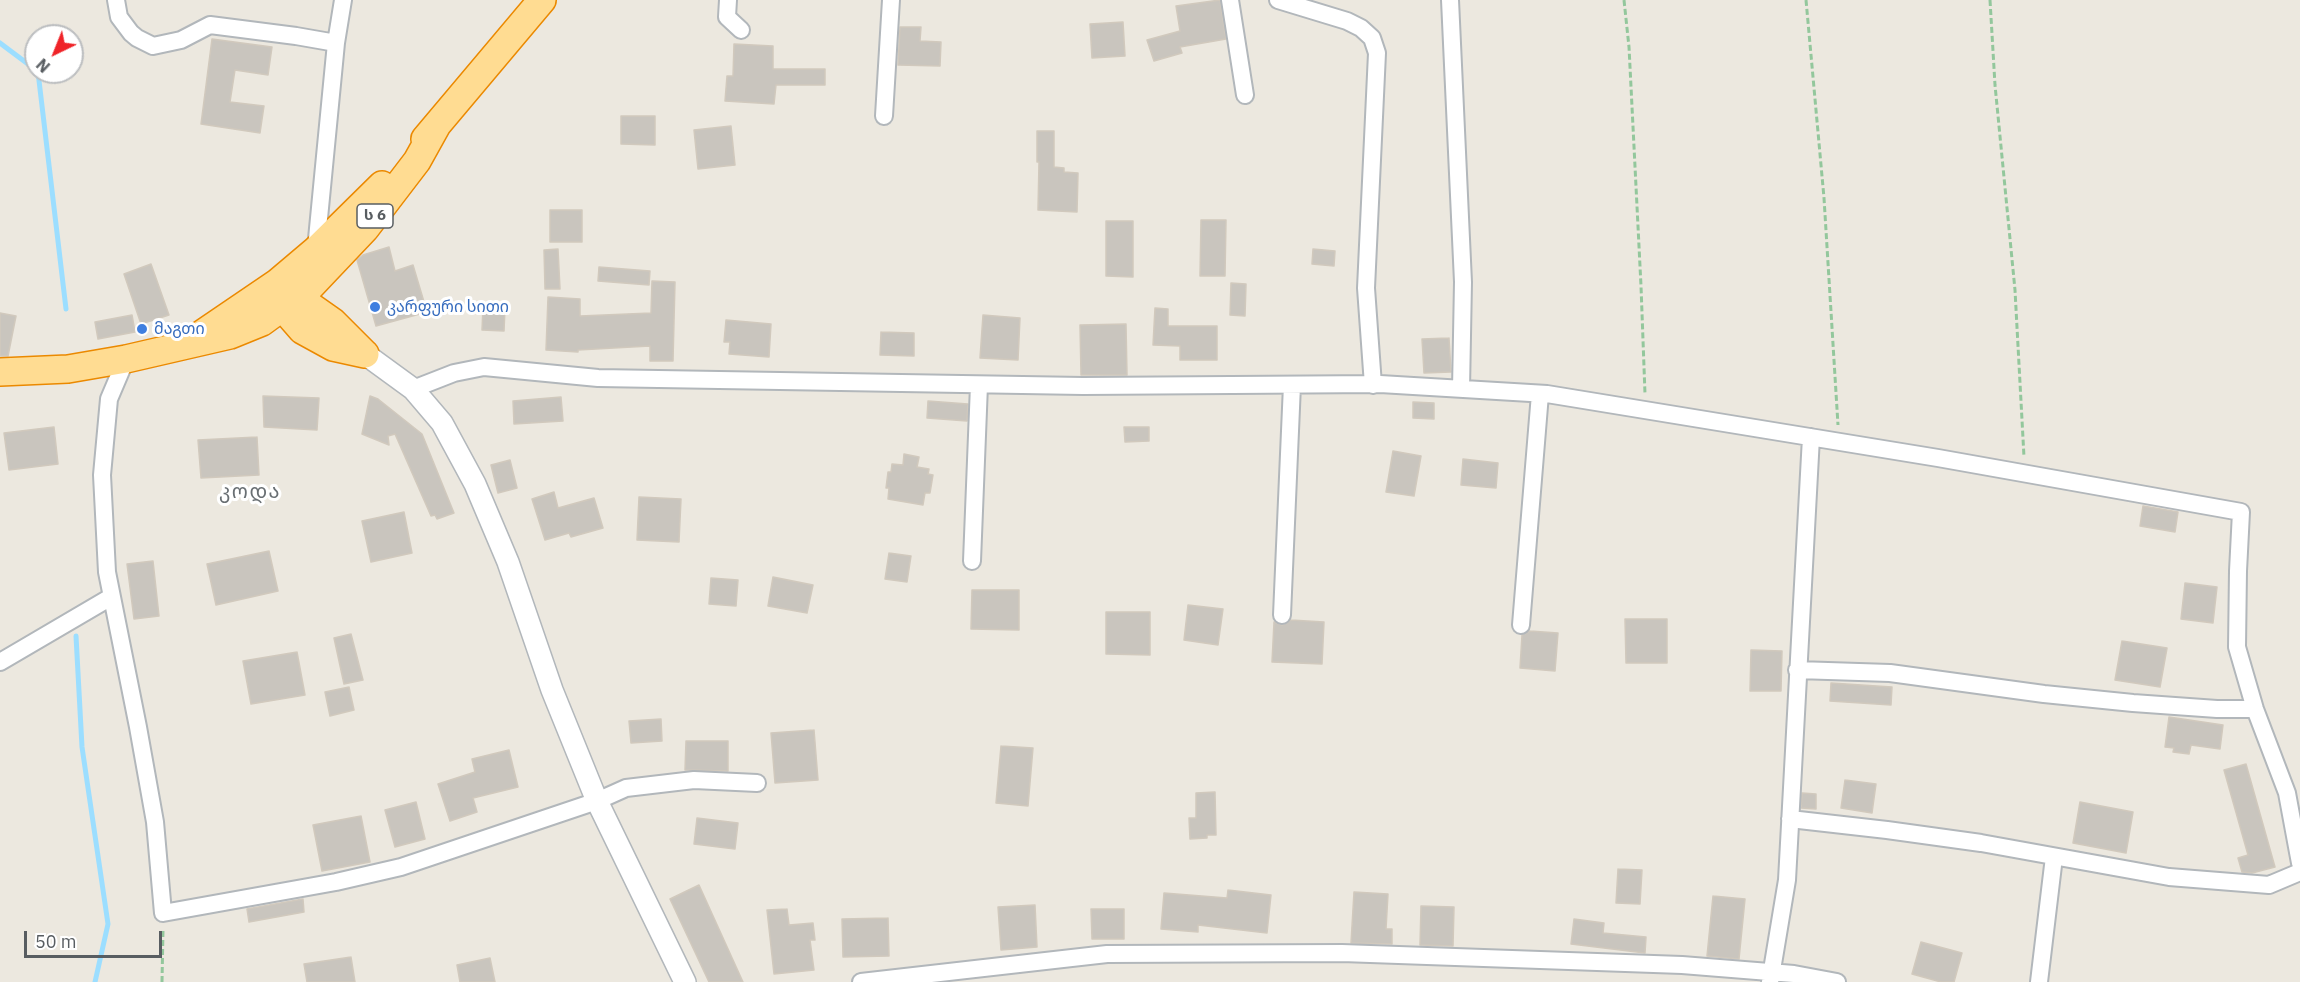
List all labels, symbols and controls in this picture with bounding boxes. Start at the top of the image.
north arrow [24,24,84,84]
text: N [32,54,54,77]
road number: ს 6 [357,204,393,228]
place label: კარფური სითი [387,297,509,317]
marker: კარფური სითი [368,300,382,314]
place label: მაგთი [154,319,205,339]
marker: მაგთი [135,322,149,336]
district label: კოდა [219,480,281,504]
scale bar [27,919,165,957]
text: 50 m [35,930,77,953]

